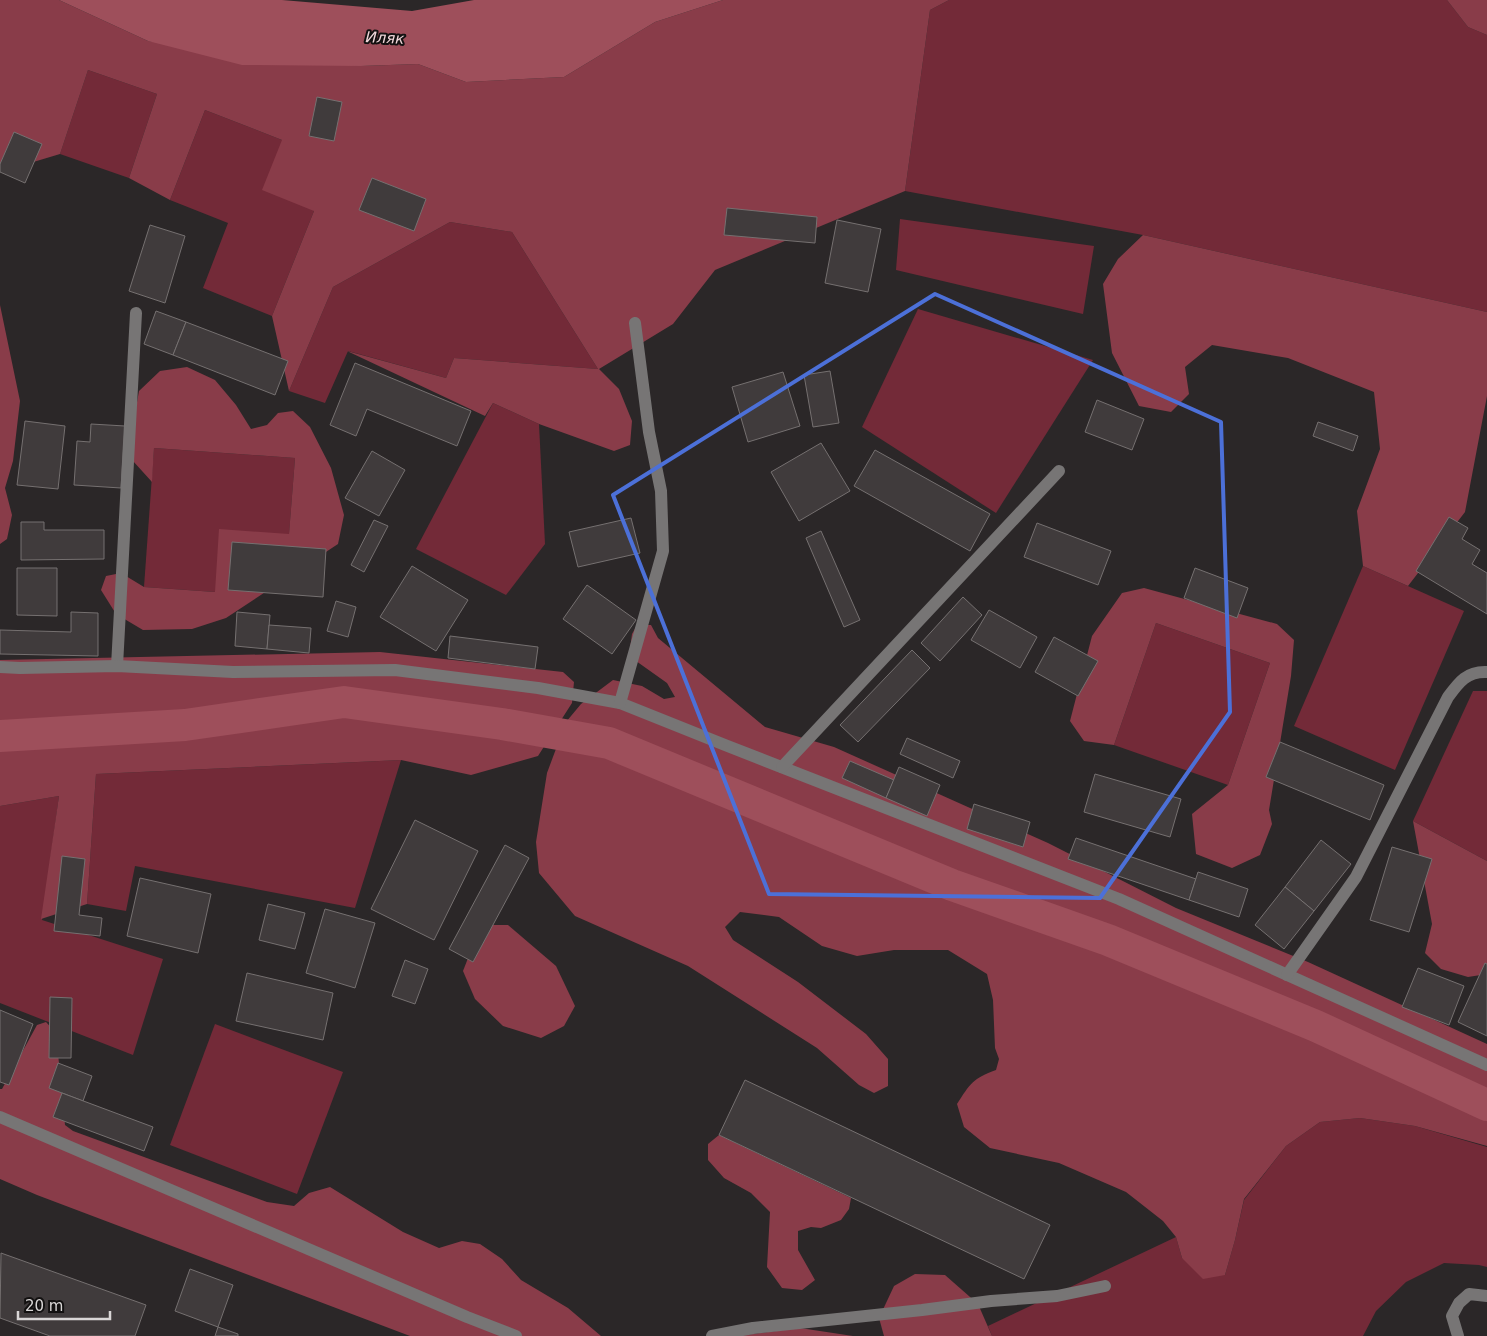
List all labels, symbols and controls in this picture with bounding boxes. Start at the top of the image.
water label: Иляк [365,28,405,48]
scale bar [18,1288,110,1320]
text: 20 m [25,1297,63,1315]

